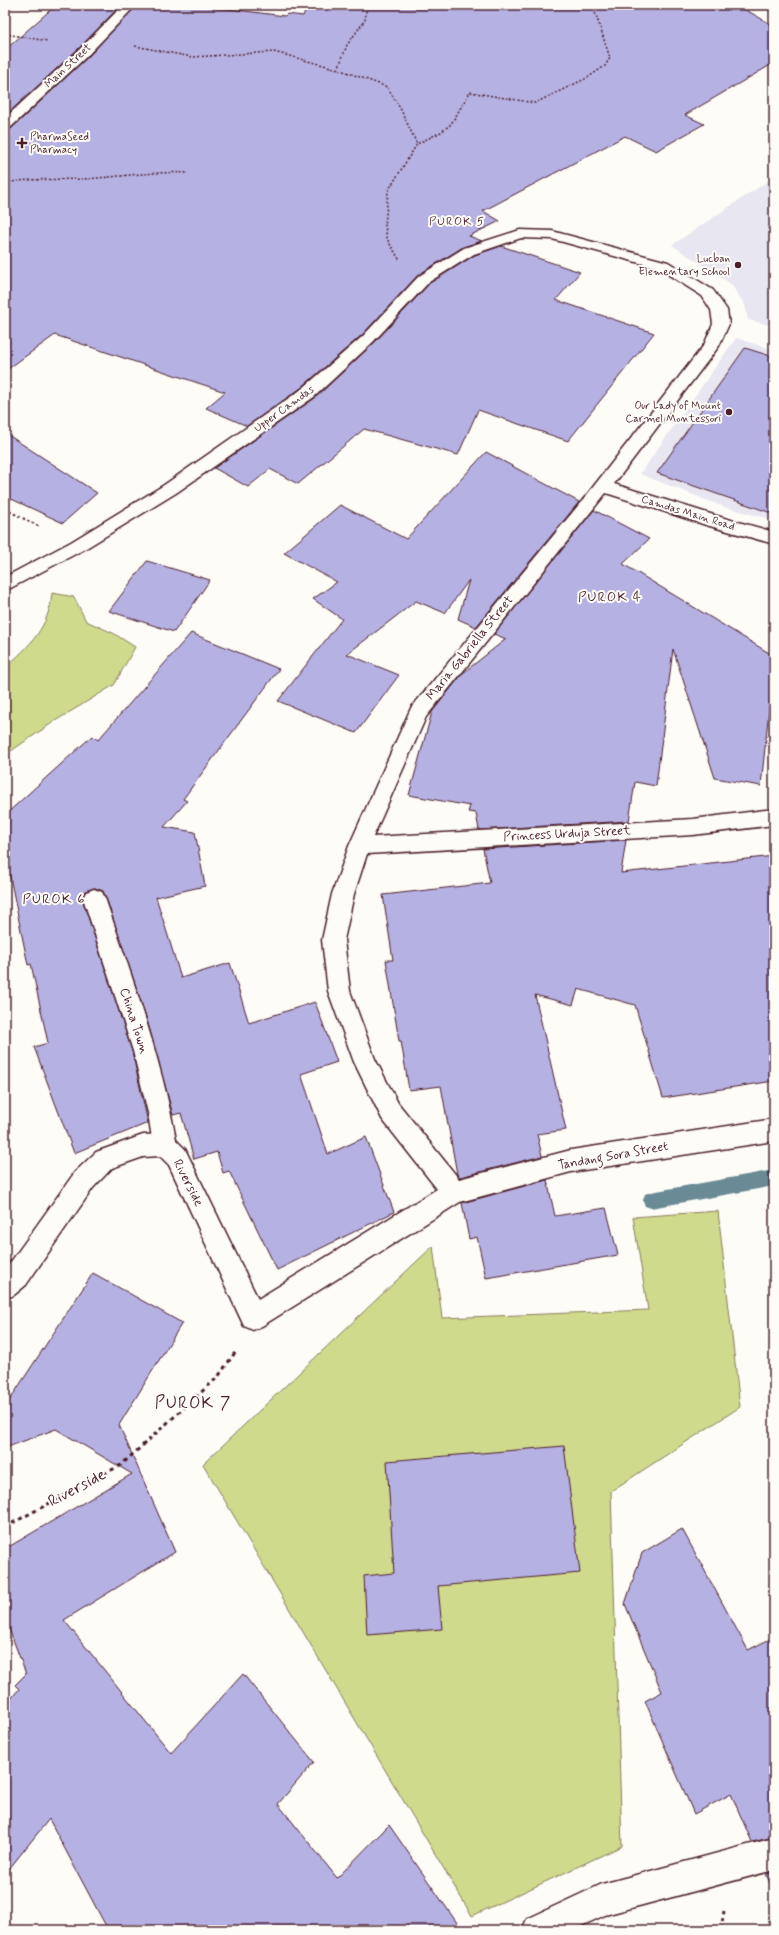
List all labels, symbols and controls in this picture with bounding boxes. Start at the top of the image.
street label: Main Street [42,41,94,91]
place label: PharmaSeed Pharmacy [30,130,89,157]
marker: PharmaSeed Pharmacy [17,138,27,148]
district label: PUROK 5 [429,214,485,230]
place label: Lucban Elementary School [639,252,730,279]
marker: Lucban Elementary School [733,260,743,270]
street label: Upper Camdas [251,382,317,435]
place label: Our Lady of Mount Carmel Montessori [625,399,721,426]
marker: Our Lady of Mount Carmel Montessori [724,407,734,417]
street label: Camdas Main Road [640,492,736,534]
district label: PUROK 4 [578,588,642,606]
street label: Maria Gabriella Street [423,592,517,704]
street label: Princess Urduja Street [503,822,631,846]
district label: PUROK 6 [23,890,85,908]
street label: China Town [115,986,153,1056]
street label: Tandang Sora Street [557,1138,670,1176]
street label: Riverside [169,1156,207,1210]
district label: PUROK 7 [155,1392,231,1414]
street label: Riverside [44,1464,110,1512]

